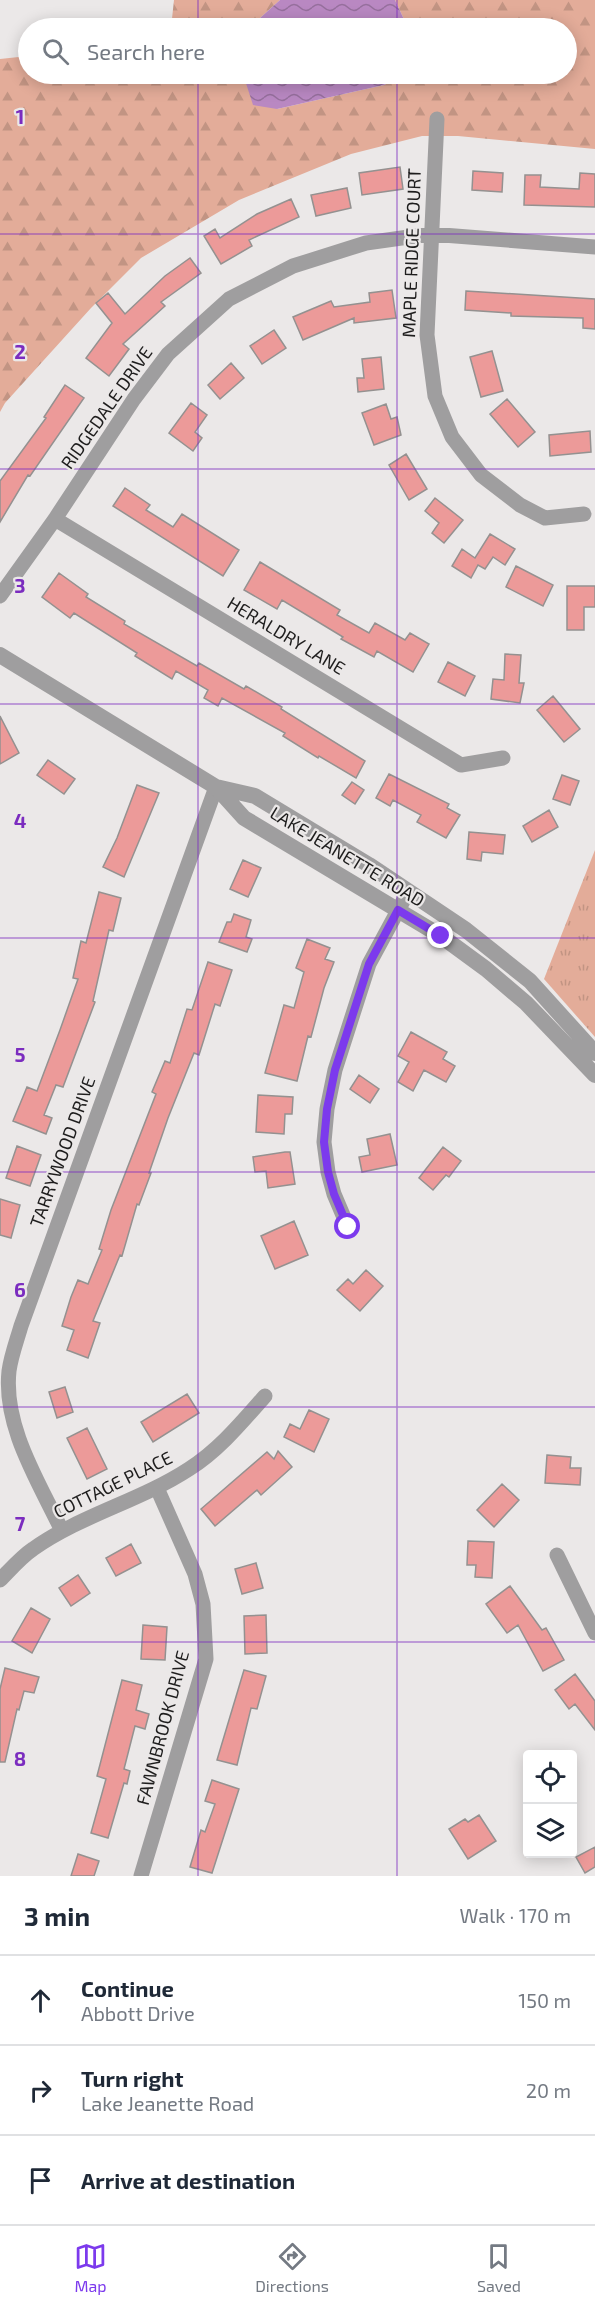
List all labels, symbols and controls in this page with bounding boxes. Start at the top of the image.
search box [18,18,577,84]
icon: search [39,35,72,68]
text: Search here [87,38,205,64]
text: 1 [16,104,24,128]
street label: MAPLE RIDGE COURT [397,167,425,338]
text: 2 [14,339,26,363]
street label: RIDGEDALE DRIVE [56,342,157,473]
text: 3 [14,573,26,597]
street label: HERALDRY LANE [224,591,349,679]
street label: LAKE JEANETTE ROAD [266,801,429,911]
text: 4 [14,808,27,832]
route end [427,922,453,948]
text: 5 [14,1042,26,1066]
street label: TARRYWOOD DRIVE [25,1073,100,1230]
route start [334,1213,360,1239]
text: 6 [14,1277,26,1301]
street label: COTTAGE PLACE [50,1446,176,1522]
text: 7 [15,1511,26,1535]
street label: FAWNBROOK DRIVE [131,1648,193,1807]
text: 8 [14,1746,26,1770]
map controls [523,1750,577,1858]
button: locate [523,1750,577,1804]
button: layers [523,1804,577,1858]
text: 3 min [24,1900,90,1931]
text: Walk · 170 m [460,1903,571,1927]
text: Continue [81,1975,174,2001]
icon: ahead [24,1984,57,2017]
text: 150 m [518,1988,571,2012]
text: Abbott Drive [81,2001,195,2025]
text: Turn right [81,2065,183,2091]
icon: right [24,2074,57,2107]
text: 20 m [526,2078,571,2102]
text: Lake Jeanette Road [81,2091,254,2115]
icon: arrive [24,2164,57,2197]
text: Arrive at destination [81,2167,295,2193]
tab: Map [74,2240,107,2295]
tab: Directions [255,2240,329,2295]
tab: Saved [477,2240,521,2295]

